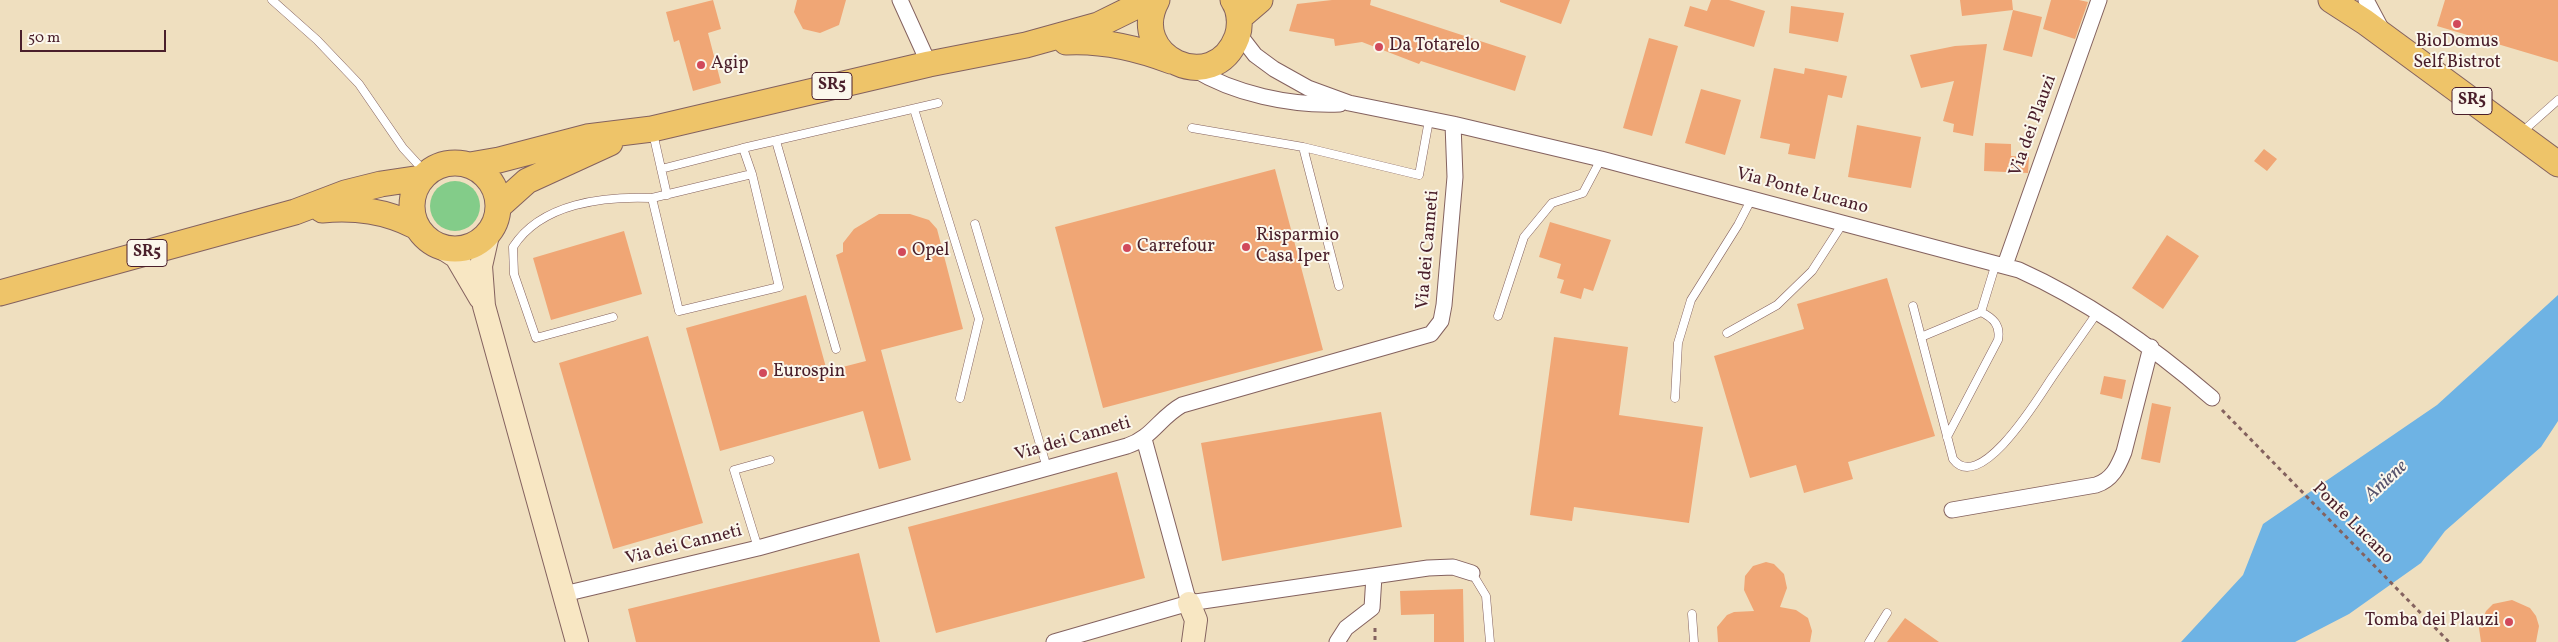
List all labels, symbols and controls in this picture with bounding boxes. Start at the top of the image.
marker: BioDomus Self Bistrot [2451,18,2463,30]
scale bar [22,20,169,52]
text: 50 m [28,28,60,49]
place label: BioDomus Self Bistrot [2413,32,2501,74]
place label: Da Totarelo [1389,36,1480,58]
marker: Da Totarelo [1373,41,1385,53]
place label: Agip [711,54,749,76]
marker: Agip [695,59,707,71]
road number: SR5 [812,72,852,100]
street label: Via dei Plauzi [2006,72,2062,180]
road number: SR5 [2452,88,2492,114]
street label: Via Ponte Lucano [1734,164,1870,220]
street label: Via dei Canneti [1413,189,1445,311]
place label: Risparmio Casa Iper [1256,226,1339,268]
place label: Carrefour [1137,237,1215,259]
road number: SR5 [127,240,167,266]
place label: Opel [912,241,949,263]
marker: Risparmio Casa Iper [1240,241,1252,253]
marker: Carrefour [1121,242,1133,254]
marker: Opel [896,246,908,258]
place label: Eurospin [773,362,845,384]
marker: Eurospin [757,367,769,379]
street label: Via dei Canneti [1013,413,1133,467]
water label: Aniene [2361,456,2413,508]
street label: Ponte Lucano [2307,479,2397,569]
street label: Via dei Canneti [623,521,745,571]
place label: Tomba dei Plauzi [2365,611,2499,633]
marker: Tomba dei Plauzi [2503,616,2515,628]

